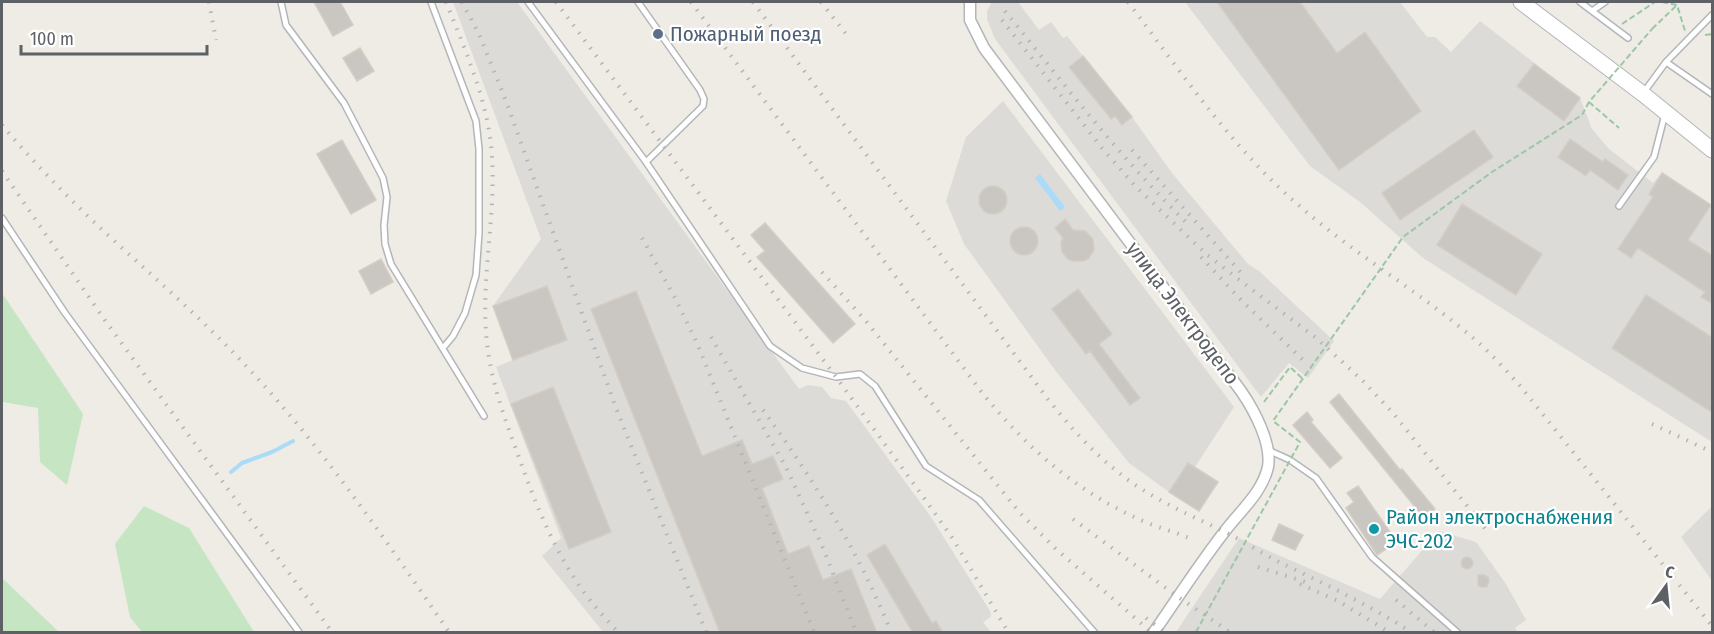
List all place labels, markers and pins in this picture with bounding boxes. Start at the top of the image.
place label: Пожарный поезд [670,21,821,47]
marker: Пожарный поезд [651,27,665,41]
place label: Район электроснабжения ЭЧС-202 [1386,504,1613,554]
marker: Район электроснабжения ЭЧС-202 [1367,522,1381,536]

